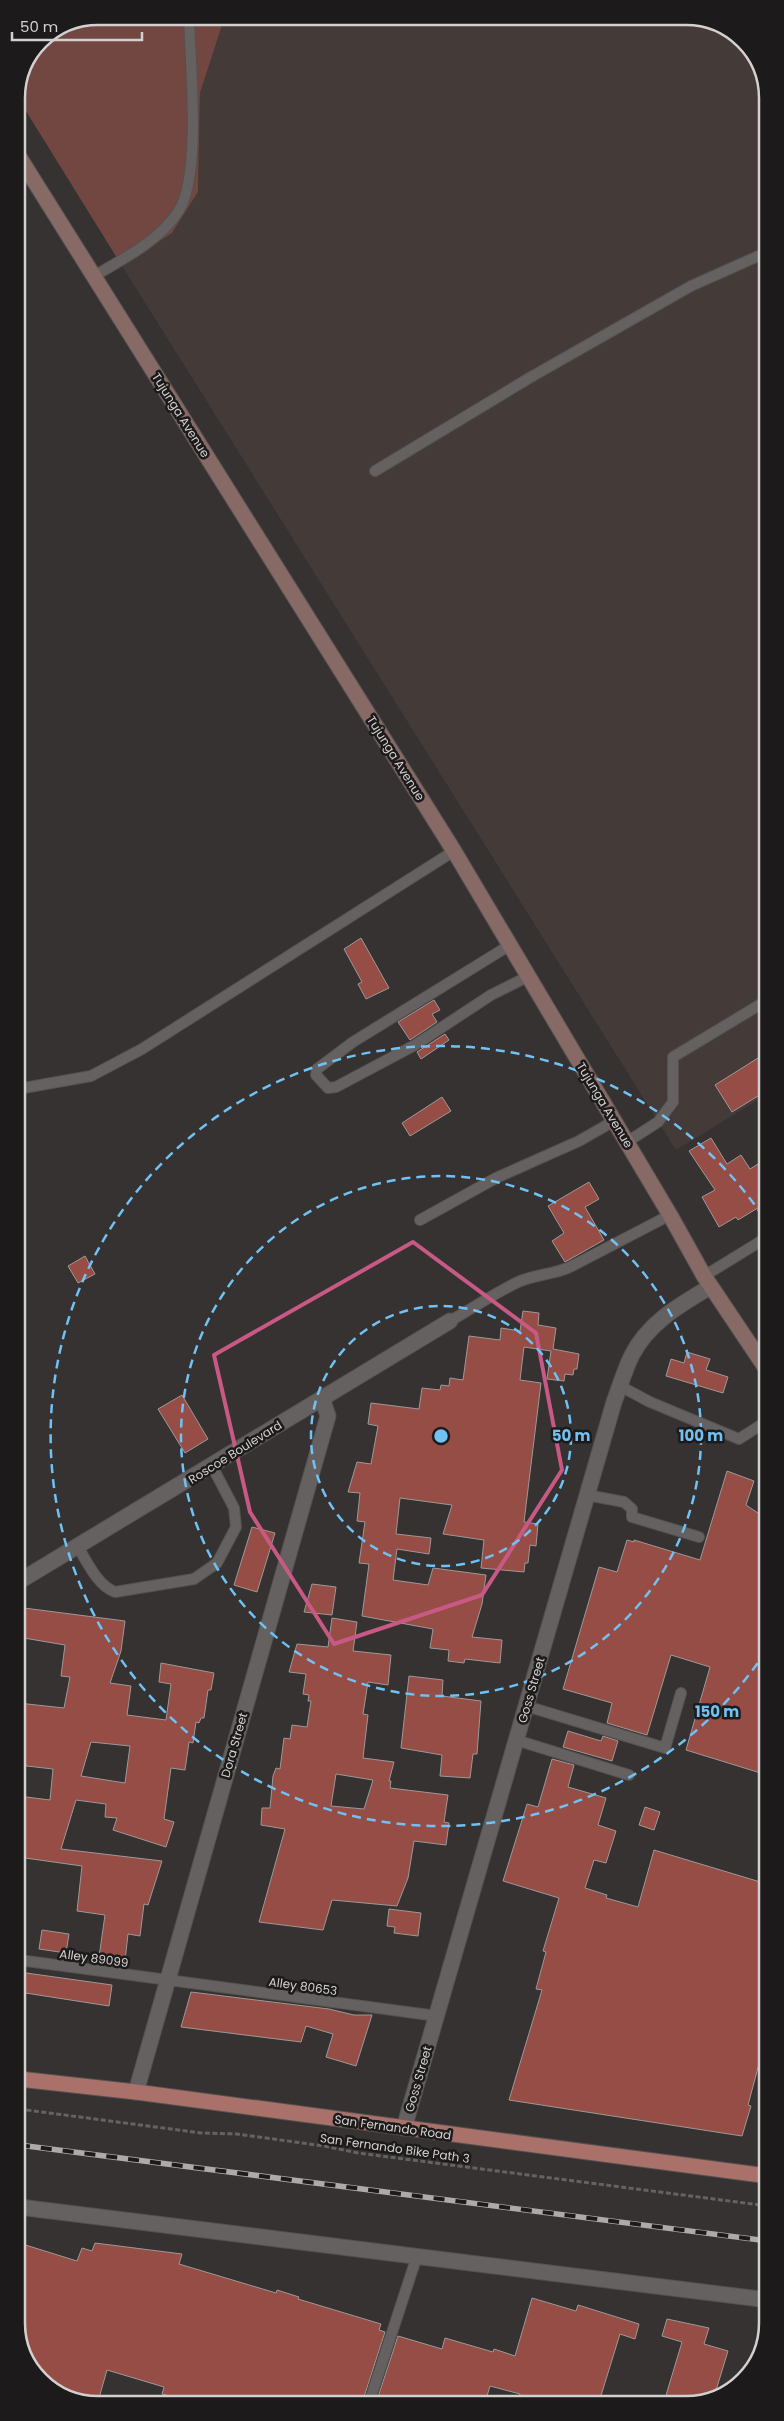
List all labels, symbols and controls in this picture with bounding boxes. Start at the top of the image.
scale bar [12,10,142,42]
text: 50 m [20,16,58,37]
street label: Tujunga Avenue [148,369,214,461]
street label: Tujunga Avenue [363,712,429,804]
street label: Tujunga Avenue [573,1059,637,1151]
street label: Roscoe Boulevard [185,1416,285,1488]
text: 50 m [552,1425,590,1446]
text: 100 m [679,1425,723,1446]
centre of rings [432,1427,450,1445]
street label: Goss Street [513,1655,549,1725]
text: 150 m [695,1701,739,1722]
street label: Dora Street [217,1710,251,1780]
street label: Alley 89099 [59,1945,129,1971]
street label: Alley 80653 [268,1973,338,1999]
street label: Goss Street [400,2044,436,2114]
street label: San Fernando Road [334,2110,452,2144]
street label: San Fernando Bike Path 3 [319,2129,471,2167]

